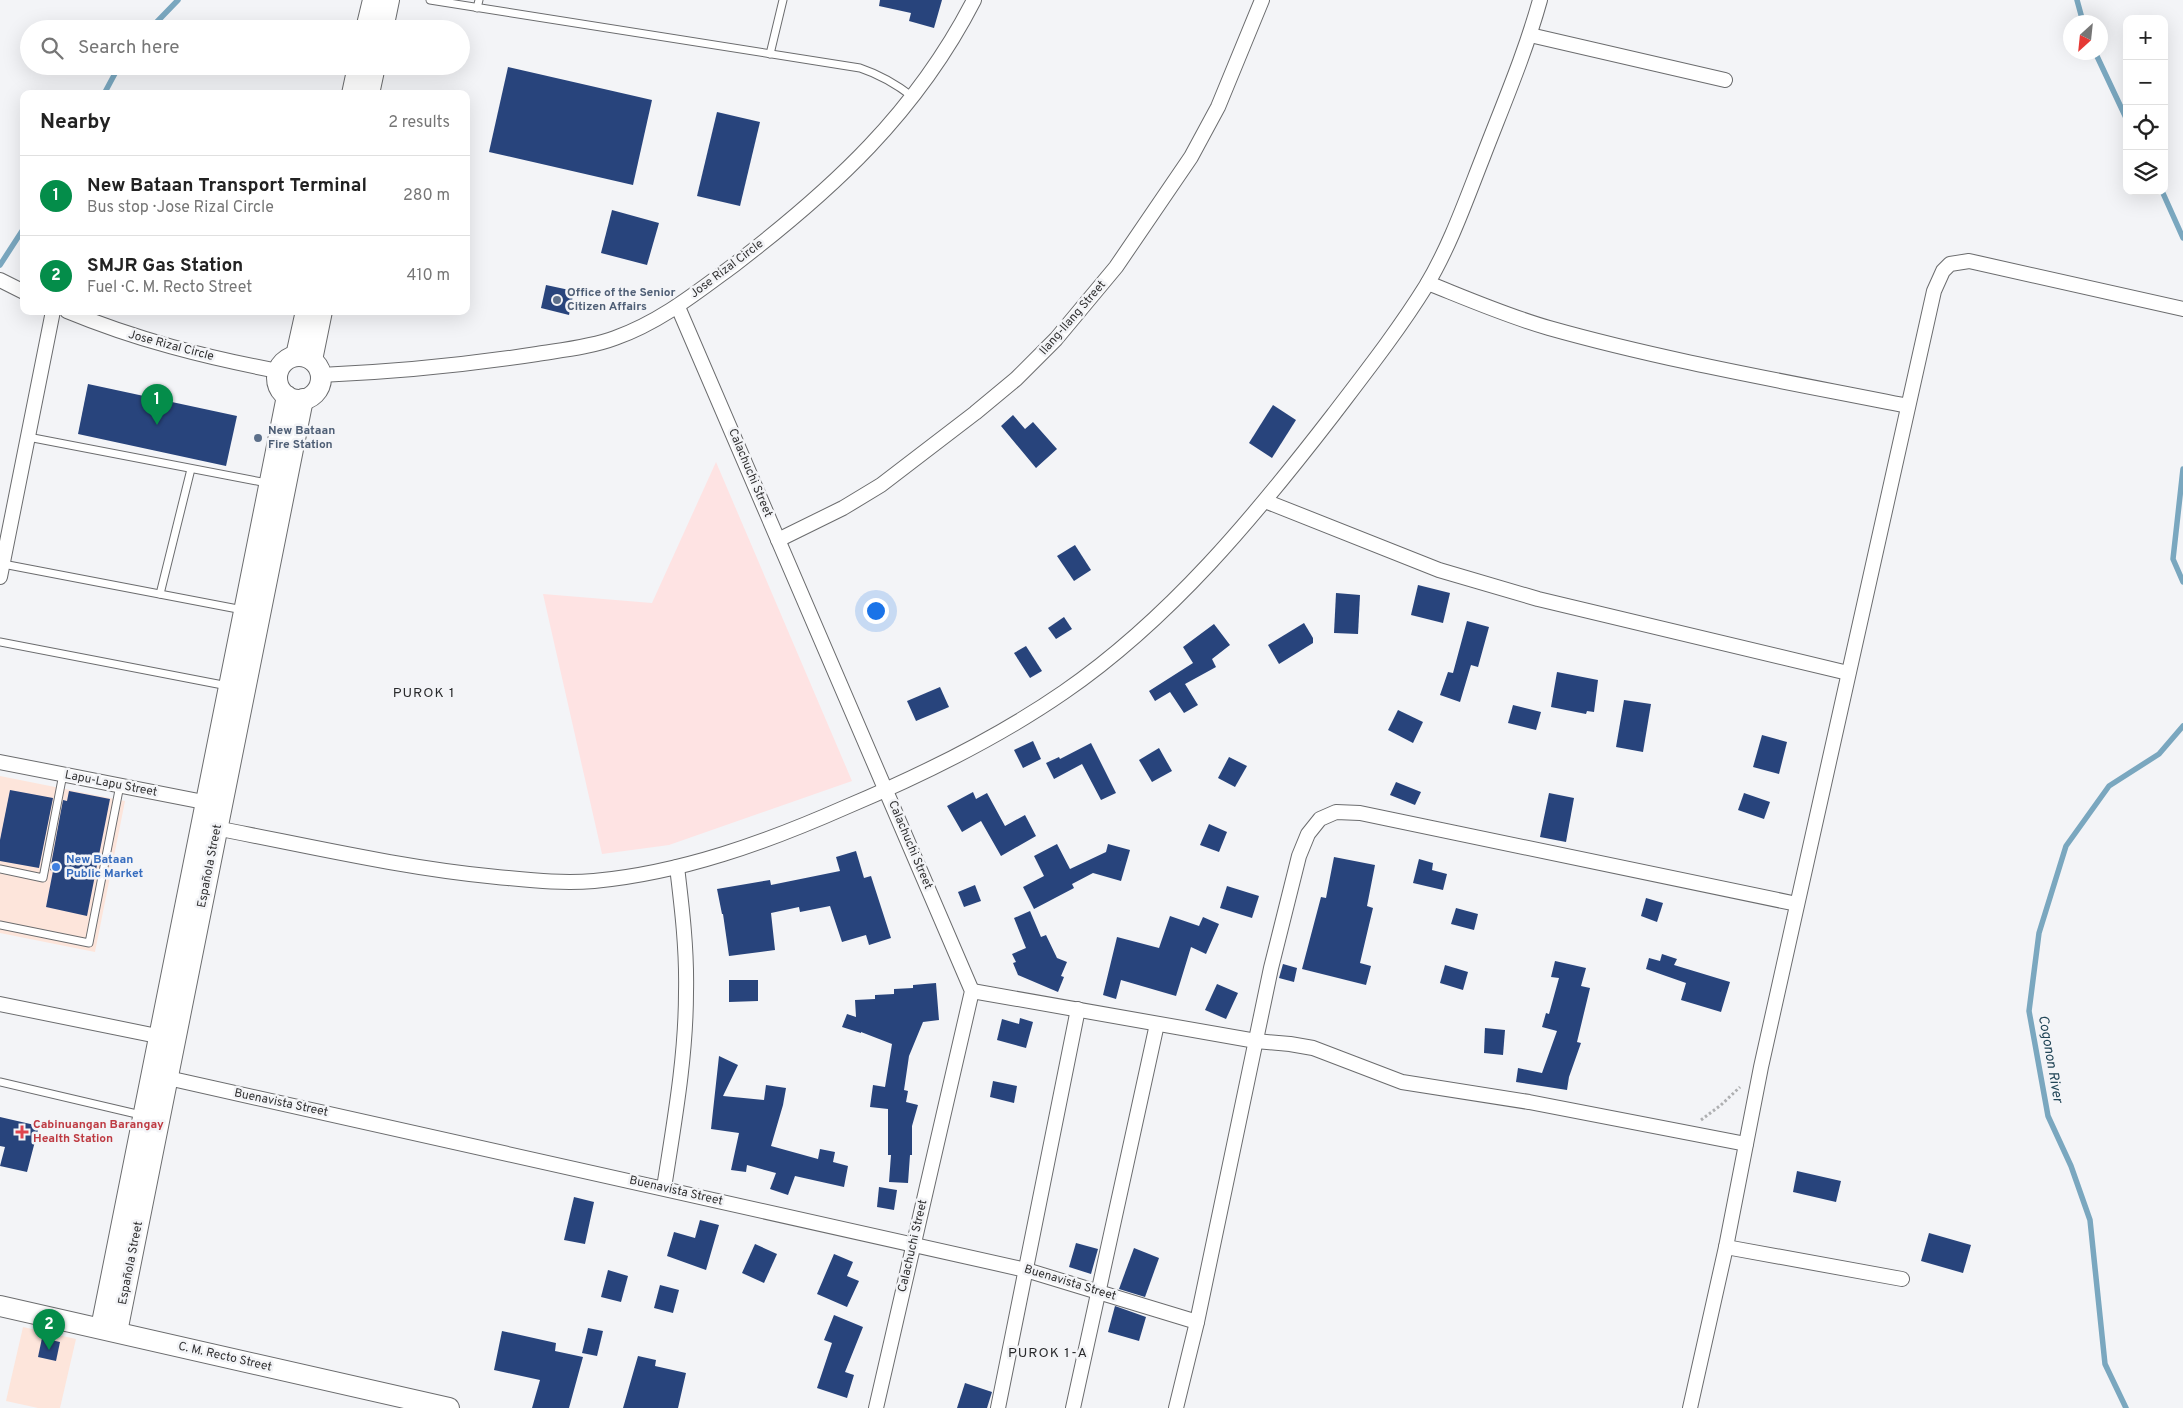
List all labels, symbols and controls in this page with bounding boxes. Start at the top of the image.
north arrow [2063,15,2108,60]
map controls [2123,15,2168,195]
button: + [2123,15,2168,60]
search box [20,20,470,75]
icon: search [38,34,66,62]
text: Search here [78,36,180,60]
button: − [2123,60,2168,105]
button: locate [2123,105,2168,150]
text: Nearby [40,109,111,136]
text: 2 results [388,113,450,133]
button: layers [2123,150,2168,195]
text: New Bataan Transport Terminal [87,174,367,198]
text: 1 [53,186,59,206]
text: 280 m [403,186,450,206]
text: Bus stop · Jose Rizal Circle [87,198,274,218]
street label: Jose Rizal Circle [687,236,767,302]
text: SMJR Gas Station [87,254,243,278]
text: 2 [51,266,61,286]
text: 410 m [407,266,450,286]
street label: Ilang-Ilang Street [1036,277,1110,359]
text: Fuel · C. M. Recto Street [87,278,252,298]
place label: Office of the Senior Citizen Affairs [567,285,675,315]
marker: Office of the Senior Citizen Affairs [551,294,563,306]
street label: Jose Rizal Circle [126,327,216,365]
pin: 1 [141,384,173,425]
place label: New Bataan Fire Station [268,423,335,453]
street label: Calachuchi Street [724,426,776,520]
marker: New Bataan Fire Station [252,432,264,444]
your location [863,598,889,624]
district label: PUROK 1 [393,685,455,702]
street label: Lapu-Lapu Street [63,767,159,801]
street label: Calachuchi Street [884,798,936,892]
street label: Española Street [194,823,226,909]
place label: New Bataan Public Market [66,852,144,882]
marker: New Bataan Public Market [50,861,62,873]
water label: Cogonon River [2034,1014,2066,1106]
street label: Buenavista Street [233,1085,329,1121]
place label: Cabinuangan Barangay Health Station [33,1117,164,1147]
marker: Cabinuangan Barangay Health Station [15,1125,29,1139]
street label: Buenavista Street [628,1172,724,1210]
street label: Calachuchi Street [895,1198,931,1294]
street label: Española Street [115,1220,147,1306]
street label: Buenavista Street [1022,1261,1118,1305]
pin: 2 [33,1309,65,1350]
street label: C. M. Recto Street [177,1338,273,1376]
district label: PUROK 1-A [1008,1345,1088,1362]

